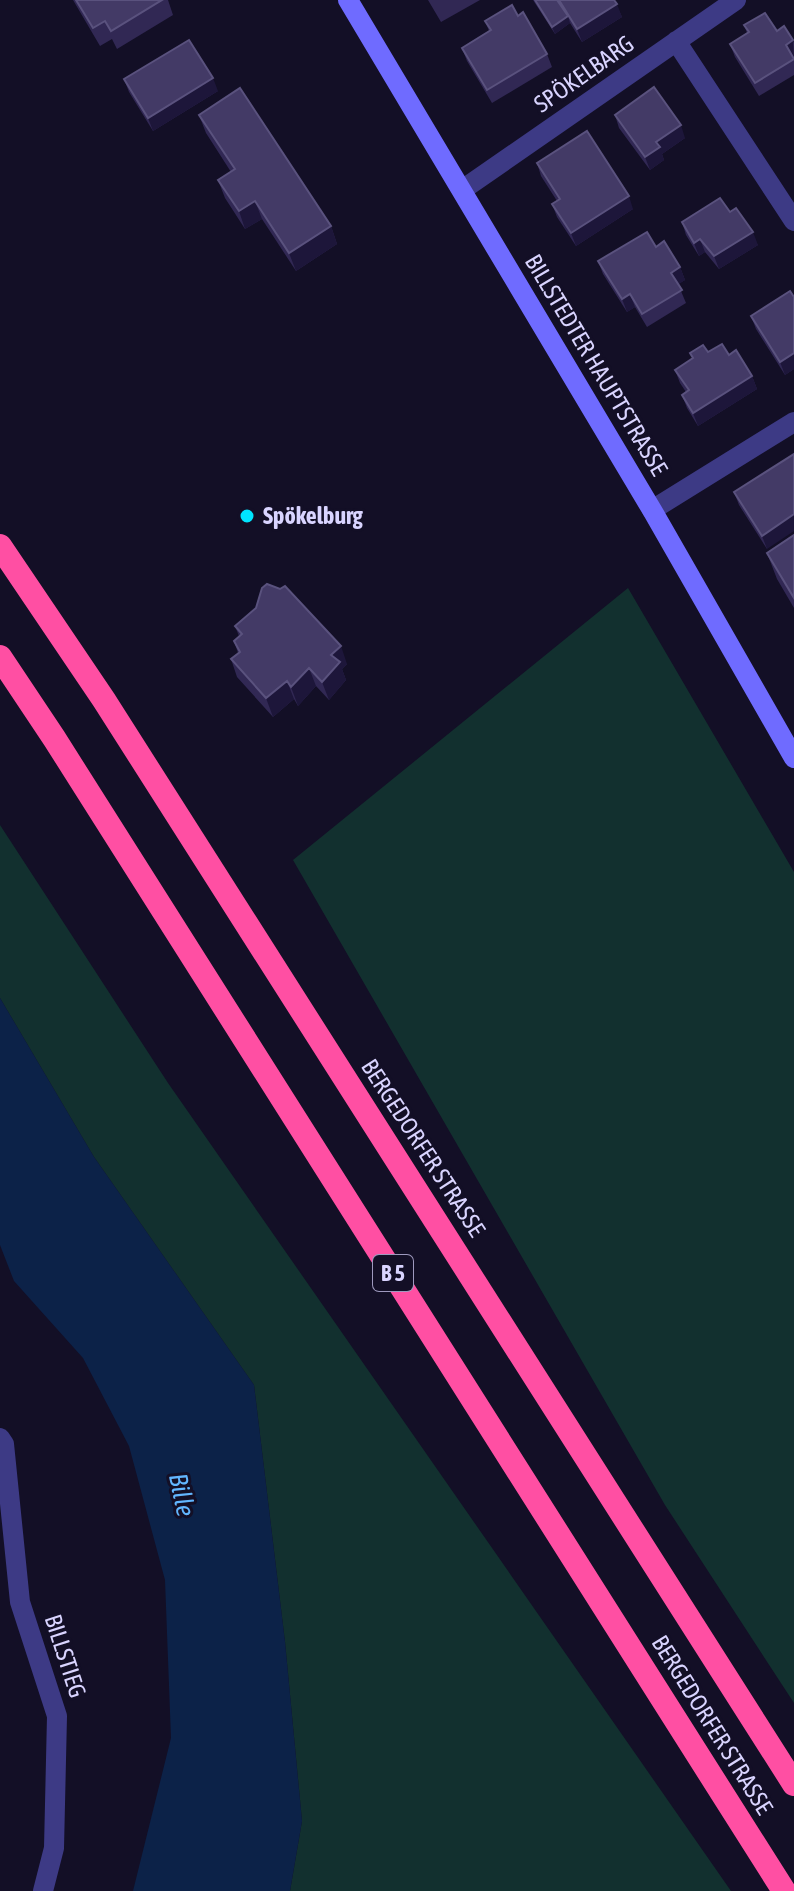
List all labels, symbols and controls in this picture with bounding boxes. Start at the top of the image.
street label: SPÖKELBARG [529,30,638,118]
street label: BILLSTEDTER HAUPTSTRASSE [520,249,673,480]
place label: Spökelburg [263,502,363,529]
marker: Spökelburg [238,507,256,525]
street label: BERGEDORFER STRASSE [356,1054,491,1241]
road number: B 5 [373,1255,413,1291]
water label: Bille [163,1471,201,1519]
street label: BILLSTIEG [39,1611,92,1701]
street label: BERGEDORFER STRASSE [646,1630,778,1819]

